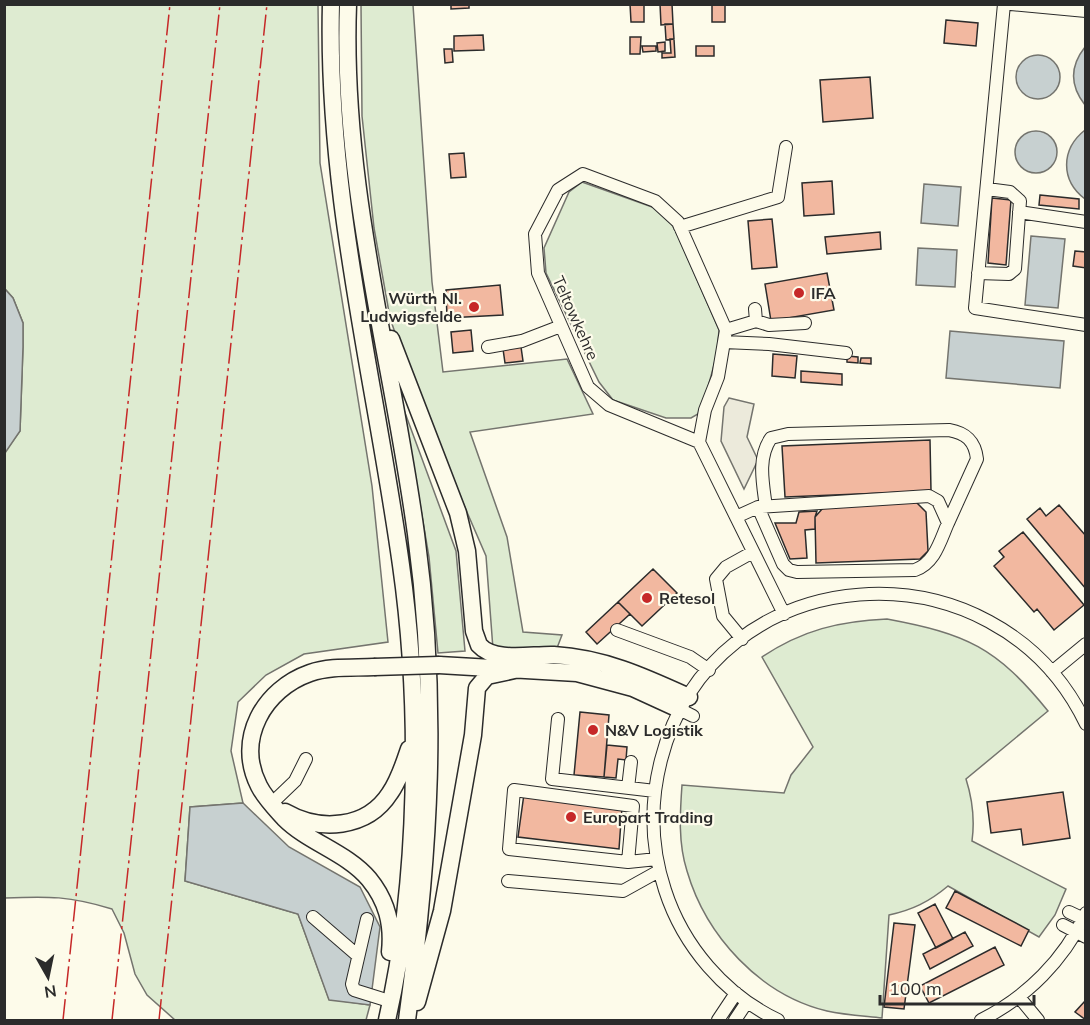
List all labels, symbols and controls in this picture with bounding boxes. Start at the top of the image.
street label: Teltowkehre [549,273,603,363]
place label: IFA [811,283,836,303]
marker: IFA [792,286,806,300]
place label: Würth Nl. Ludwigsfelde [360,288,462,326]
marker: Würth Nl. Ludwigsfelde [467,300,481,314]
place label: Retesol [659,588,715,608]
marker: Retesol [640,591,654,605]
place label: N&V Logistik [605,720,704,740]
marker: N&V Logistik [586,723,600,737]
place label: Europart Trading [583,807,713,827]
marker: Europart Trading [564,810,578,824]
north arrow [18,947,78,1007]
scale bar [880,968,1034,1006]
text: 100 m [889,977,942,1000]
text: N [43,981,58,1003]

